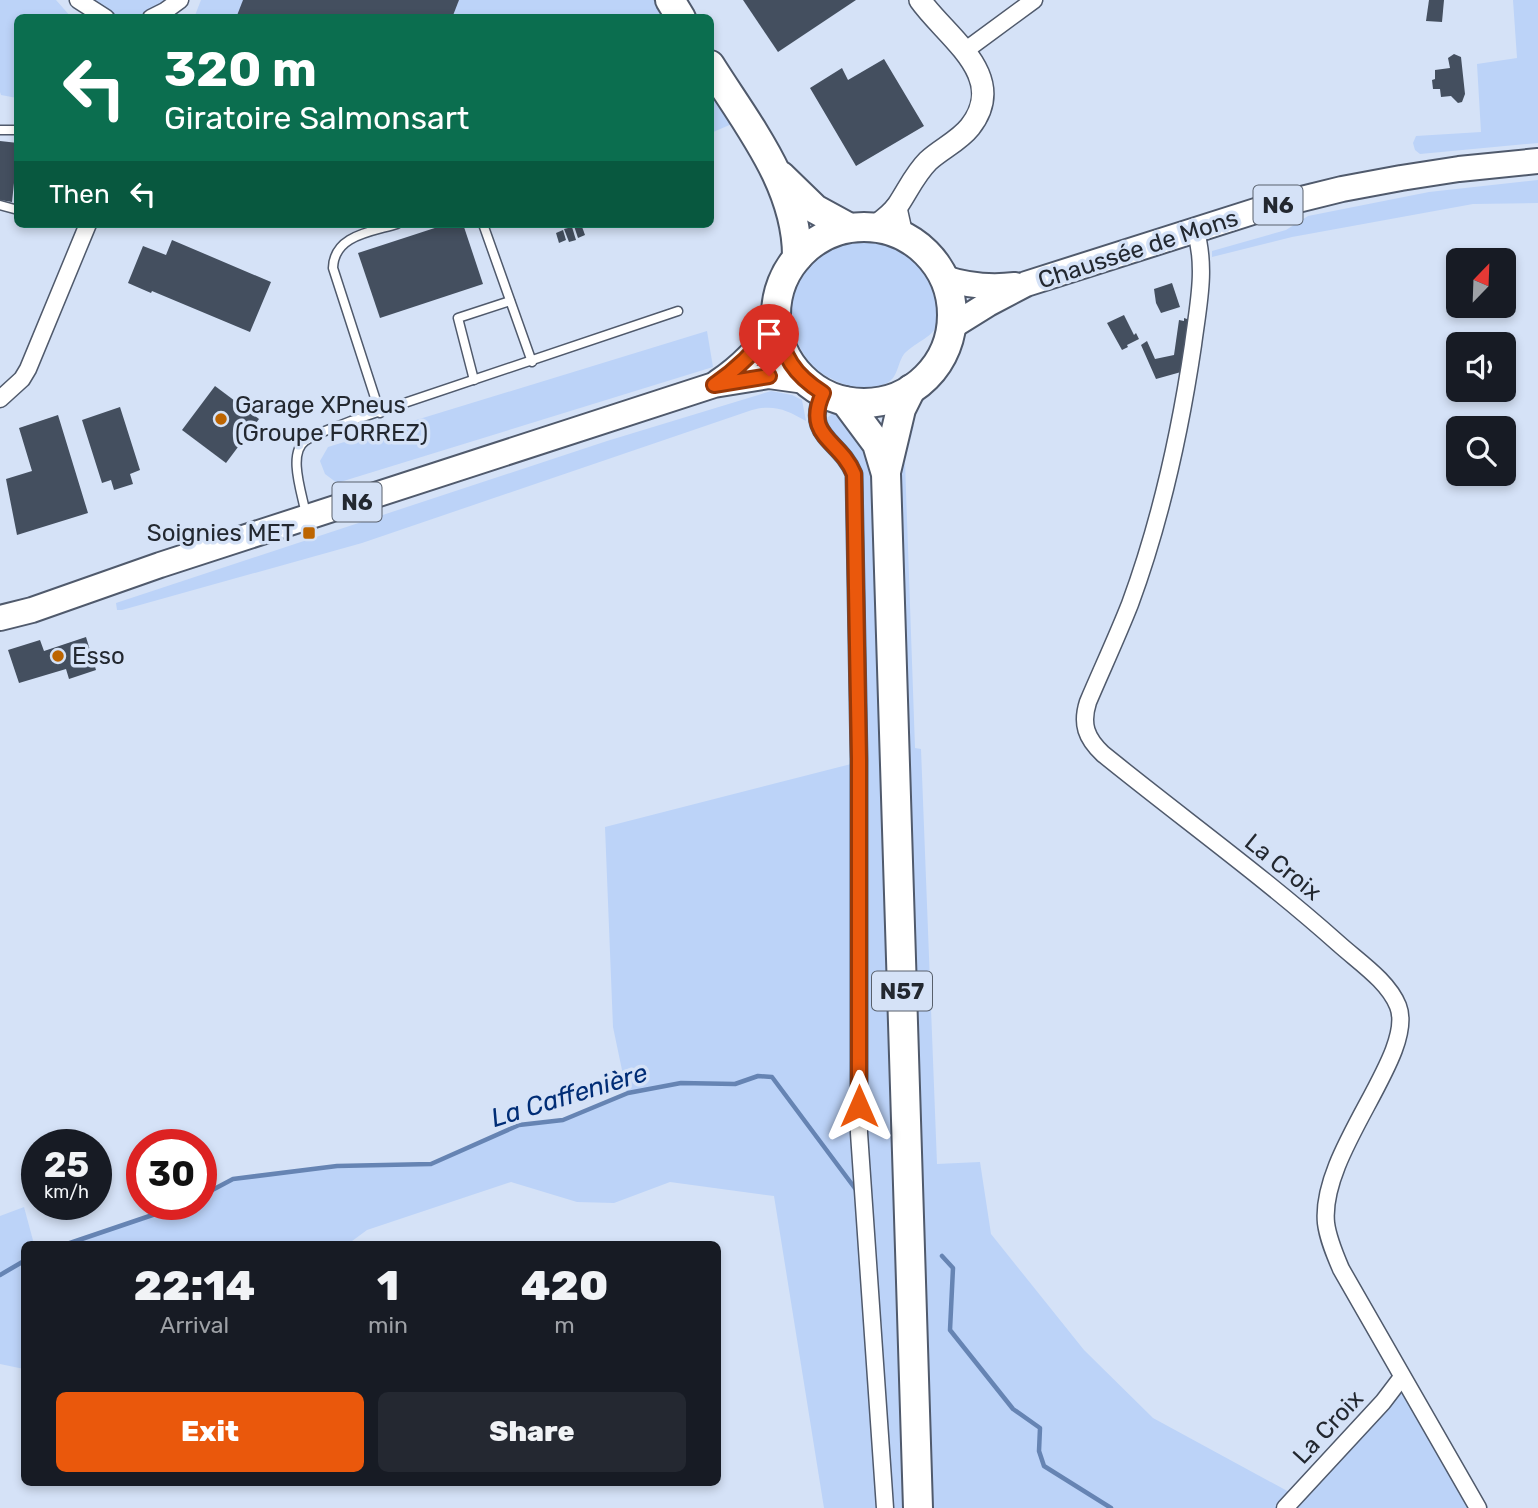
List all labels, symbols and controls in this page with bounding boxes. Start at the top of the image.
text: 320 m [164,40,317,98]
icon: left [49,42,140,133]
text: Giratoire Salmonsart [164,99,469,137]
icon: left [124,175,162,213]
text: Then [49,179,110,210]
road number: N6 [1254,186,1302,224]
street label: Chaussée de Mons [1034,203,1242,295]
north arrow [1446,248,1516,318]
map controls [1446,248,1516,486]
pin [739,304,799,376]
icon: arrive [750,315,788,353]
button: sound [1446,332,1516,402]
place label: Garage XPneus (Groupe FORREZ) [235,391,428,447]
marker: Garage XPneus (Groupe FORREZ) [213,411,229,427]
button: search [1446,416,1516,486]
road number: N6 [332,482,382,522]
place label: Soignies MET [147,519,295,547]
marker: Soignies MET [301,525,317,541]
place label: Esso [72,642,125,670]
marker: Esso [50,648,66,664]
street label: La Croix [1239,828,1327,906]
road number: N57 [872,972,932,1010]
water label: La Caffenière [487,1057,652,1134]
position arrow [822,1069,896,1143]
speed limit sign: 30 [126,1129,217,1220]
text: 25 [44,1144,89,1186]
text: km/h [44,1181,89,1203]
text: 22:14 [134,1261,255,1311]
text: 1 [377,1261,399,1311]
text: 420 [521,1261,608,1311]
text: Arrival [160,1311,229,1339]
text: min [368,1311,408,1339]
text: m [554,1311,575,1339]
street label: La Croix [1287,1384,1369,1469]
button: Exit [56,1392,364,1472]
button: Share [378,1392,686,1472]

